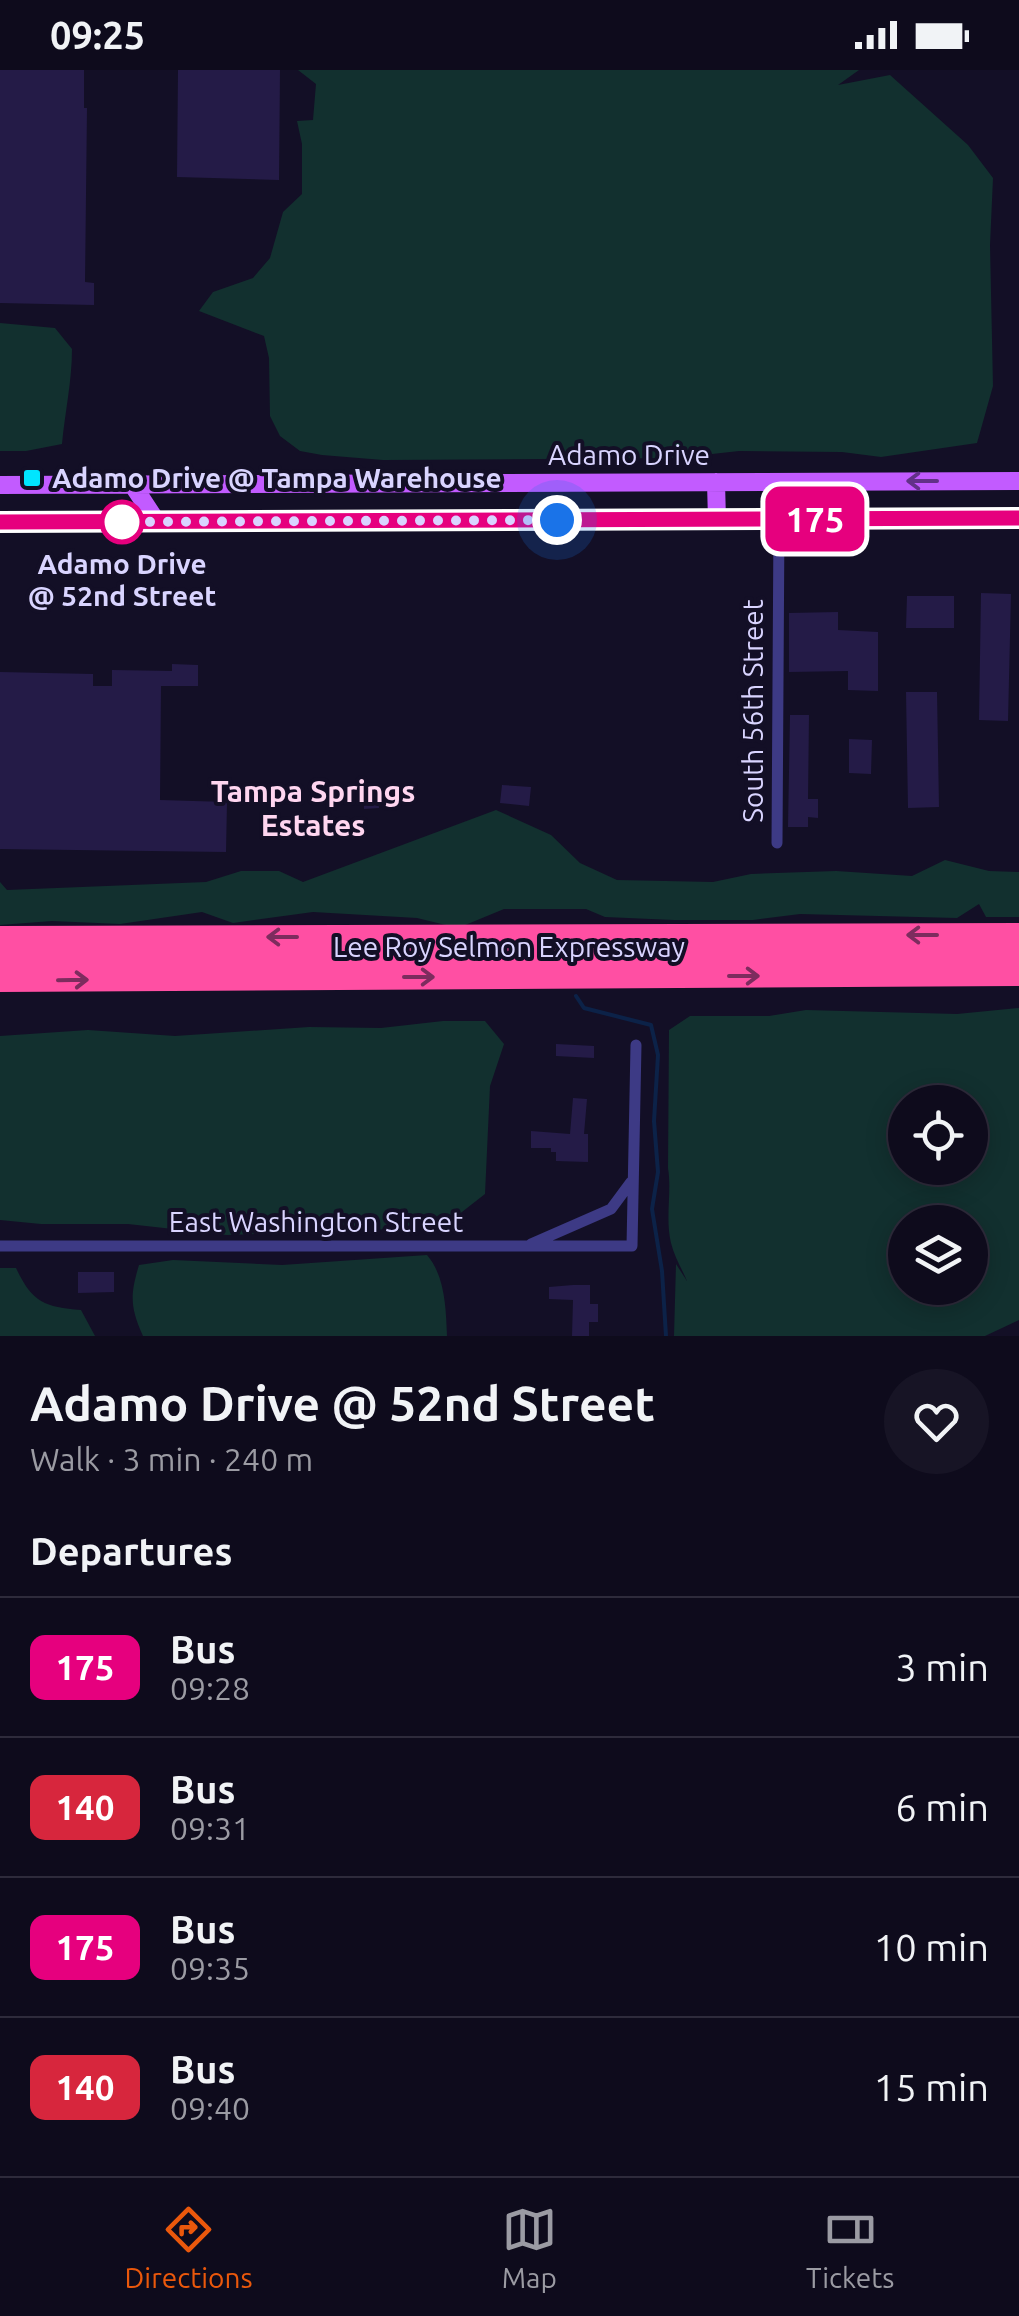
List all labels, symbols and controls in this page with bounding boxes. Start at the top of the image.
text: 09:25 [50,14,145,56]
street label: Adamo Drive [548,439,710,470]
place label: Adamo Drive @ Tampa Warehouse [52,462,502,493]
marker: Adamo Drive @ Tampa Warehouse [21,467,43,489]
one-way arrow [906,472,938,491]
line badge: 175 [758,486,872,552]
your location [532,495,582,545]
text: 175 [785,499,845,539]
marker: Adamo Drive @ 52nd Street [101,501,143,543]
place label: Adamo Drive @ 52nd Street [28,548,216,611]
street label: South 56th Street [737,599,768,823]
district label: Tampa Springs Estates [211,774,415,842]
one-way arrow [906,926,938,944]
one-way arrow [266,928,298,946]
street label: Lee Roy Selmon Expressway [333,931,685,962]
one-way arrow [726,966,759,986]
one-way arrow [402,968,434,986]
one-way arrow [56,970,89,990]
map controls [888,1085,988,1305]
button: locate [888,1085,988,1185]
button: layers [888,1205,988,1305]
street label: East Washington Street [169,1206,463,1237]
button: heart [884,1369,989,1474]
text: Adamo Drive @ 52nd Street [30,1376,655,1430]
text: Walk · 3 min · 240 m [30,1441,313,1477]
text: Departures [30,1530,232,1572]
text: Bus [170,1628,235,1670]
text: 3 min [895,1646,989,1688]
text: 175 [55,1647,115,1687]
text: 09:28 [170,1670,250,1706]
text: Bus [170,1768,235,1810]
text: 6 min [895,1786,989,1828]
text: 140 [55,1787,115,1827]
text: 09:31 [170,1810,250,1846]
text: Bus [170,1908,235,1950]
text: 10 min [874,1926,989,1968]
text: 175 [55,1927,115,1967]
text: 09:35 [170,1950,250,1986]
text: Bus [170,2048,235,2090]
text: 15 min [874,2066,989,2108]
text: 140 [55,2067,115,2107]
text: 09:40 [170,2090,250,2126]
tab: Directions [125,2202,253,2293]
tab: Map [502,2202,557,2293]
tab: Tickets [806,2202,894,2293]

